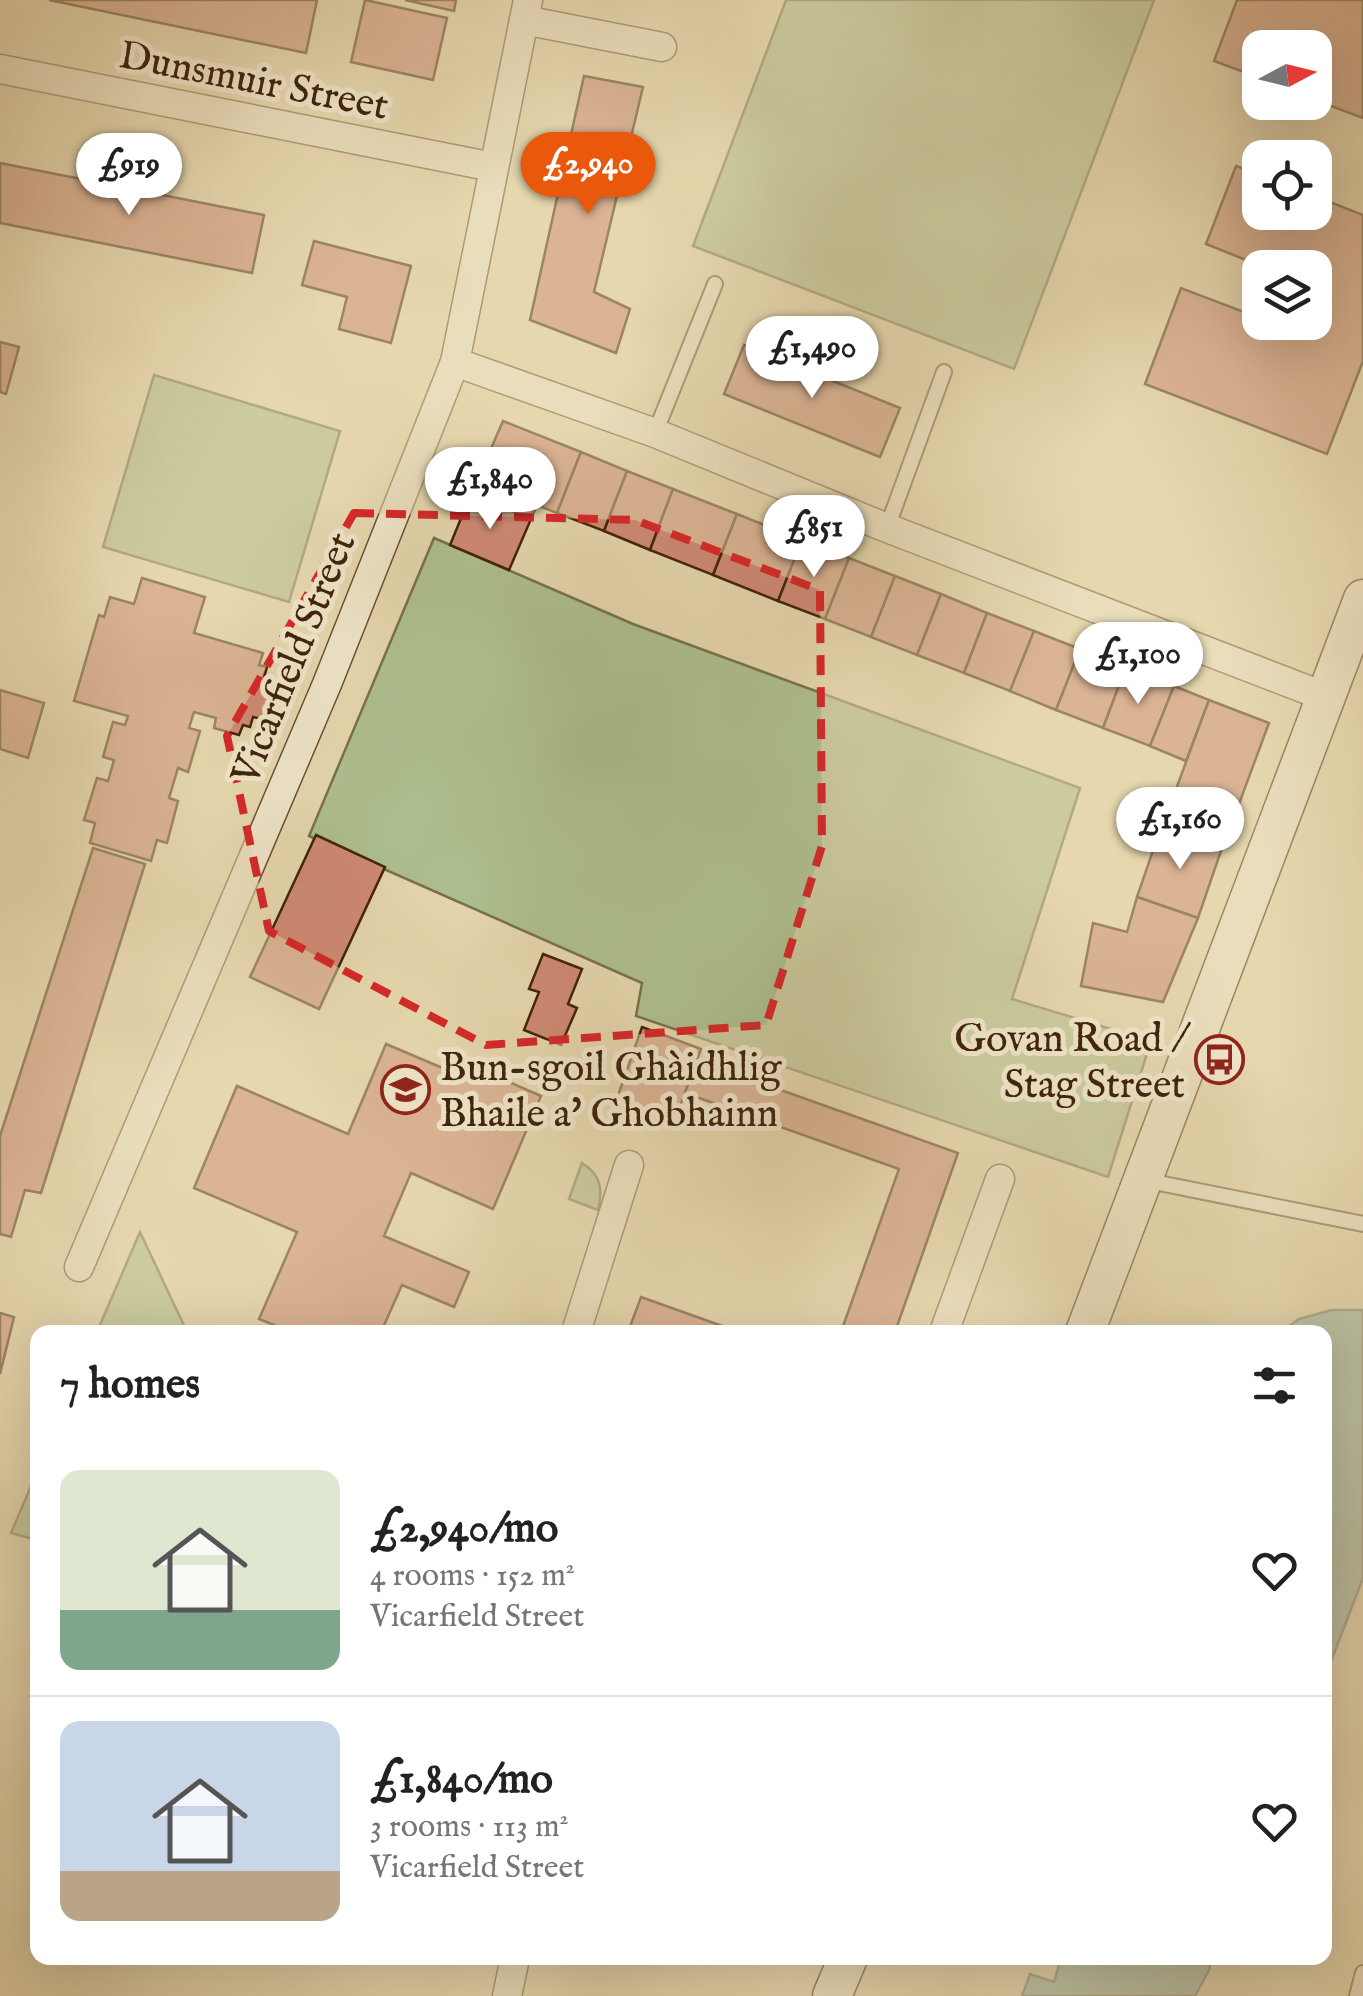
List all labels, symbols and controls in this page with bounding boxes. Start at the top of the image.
north arrow [1242,30,1332,120]
map controls [1242,30,1332,340]
street label: Dunsmuir Street [114,31,392,134]
pin: £2,940 [507,132,669,217]
pin: £919 [70,133,188,218]
button: locate [1242,140,1332,230]
text: £2,940 [543,144,633,185]
text: £919 [98,145,160,186]
button: layers [1242,250,1332,340]
pin: £1,490 [731,316,893,401]
text: £1,490 [768,328,856,369]
pin: £1,840 [409,447,571,532]
text: £1,840 [447,459,533,500]
pin: £851 [755,495,873,580]
text: £851 [785,507,843,548]
street label: Vicarfield Street [221,526,369,794]
pin: £1,100 [1057,622,1219,707]
text: £1,100 [1095,634,1181,675]
pin: £1,160 [1099,787,1261,872]
text: £1,160 [1138,799,1222,840]
place label: Govan Road / Stag Street [954,1015,1191,1112]
bus stop icon: Govan Road / Stag Street [1194,1034,1246,1086]
place label: Bun-sgoil Ghàidhlig Bhaile a' Ghobhainn [440,1044,783,1141]
school or university icon: Bun-sgoil Ghàidhlig Bhaile a' Ghobhainn [379,1063,431,1115]
icon: filters [1247,1358,1302,1413]
text: 7 homes [60,1359,200,1412]
text: £2,940/mo [370,1503,559,1556]
icon: home [140,1510,260,1630]
icon: heart [1247,1543,1302,1598]
text: 4 rooms · 152 m² [370,1556,575,1597]
text: Vicarfield Street [370,1597,584,1638]
text: £1,840/mo [370,1754,553,1807]
icon: home [140,1761,260,1881]
icon: heart [1247,1794,1302,1849]
text: 3 rooms · 113 m² [370,1807,569,1848]
text: Vicarfield Street [370,1848,584,1889]

